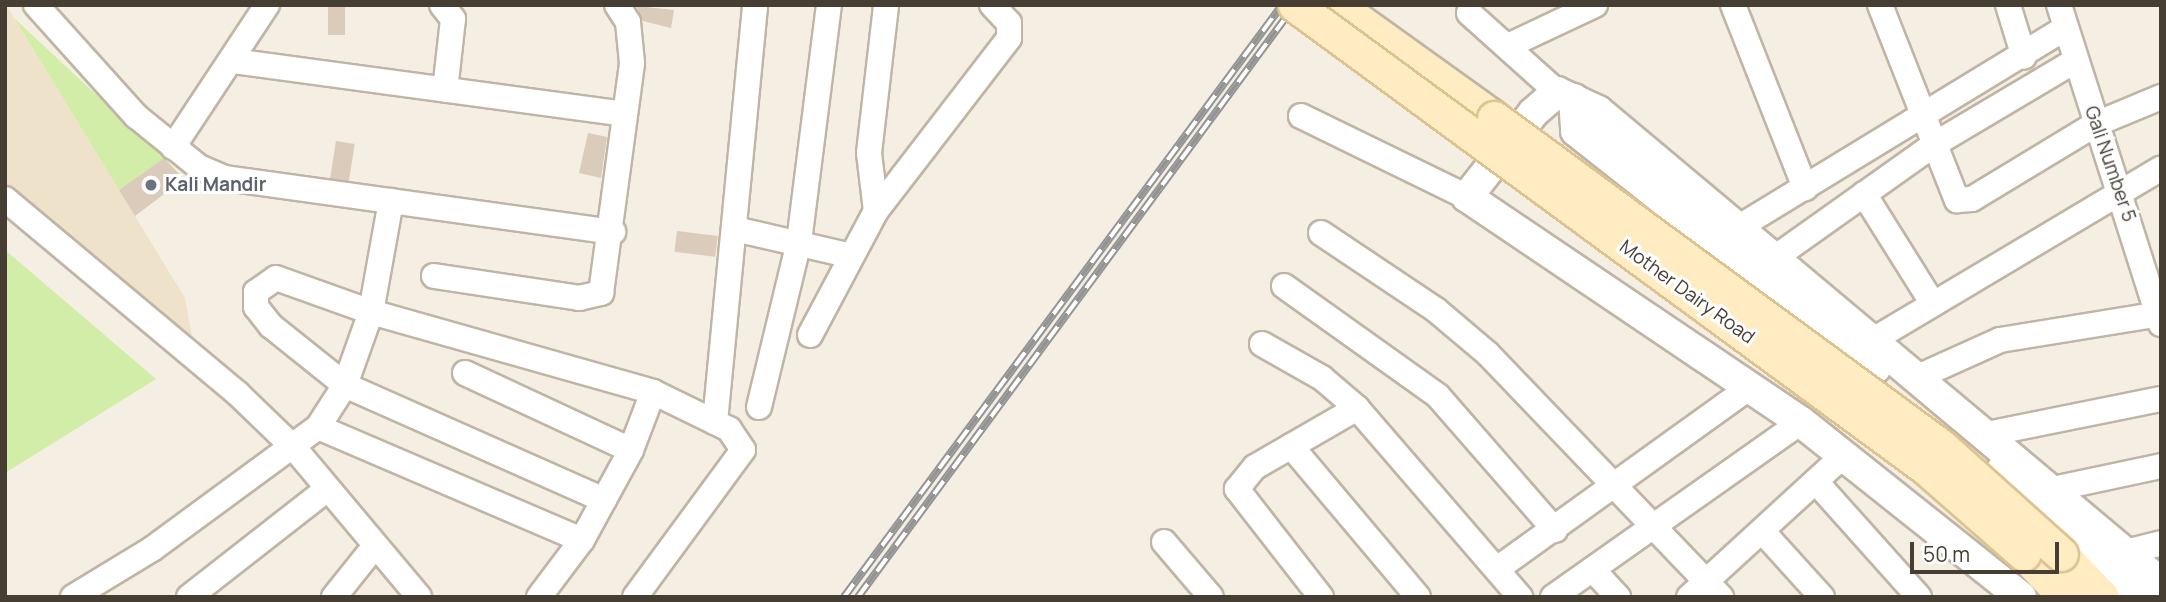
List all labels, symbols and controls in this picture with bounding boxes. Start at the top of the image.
street label: Gali Number 5 [2080,103,2140,225]
place label: Kali Mandir [165,174,266,196]
marker: Kali Mandir [143,177,159,193]
street label: Mother Dairy Road [1615,235,1759,349]
scale bar [1914,528,2063,572]
text: 50 m [1923,540,1970,568]

